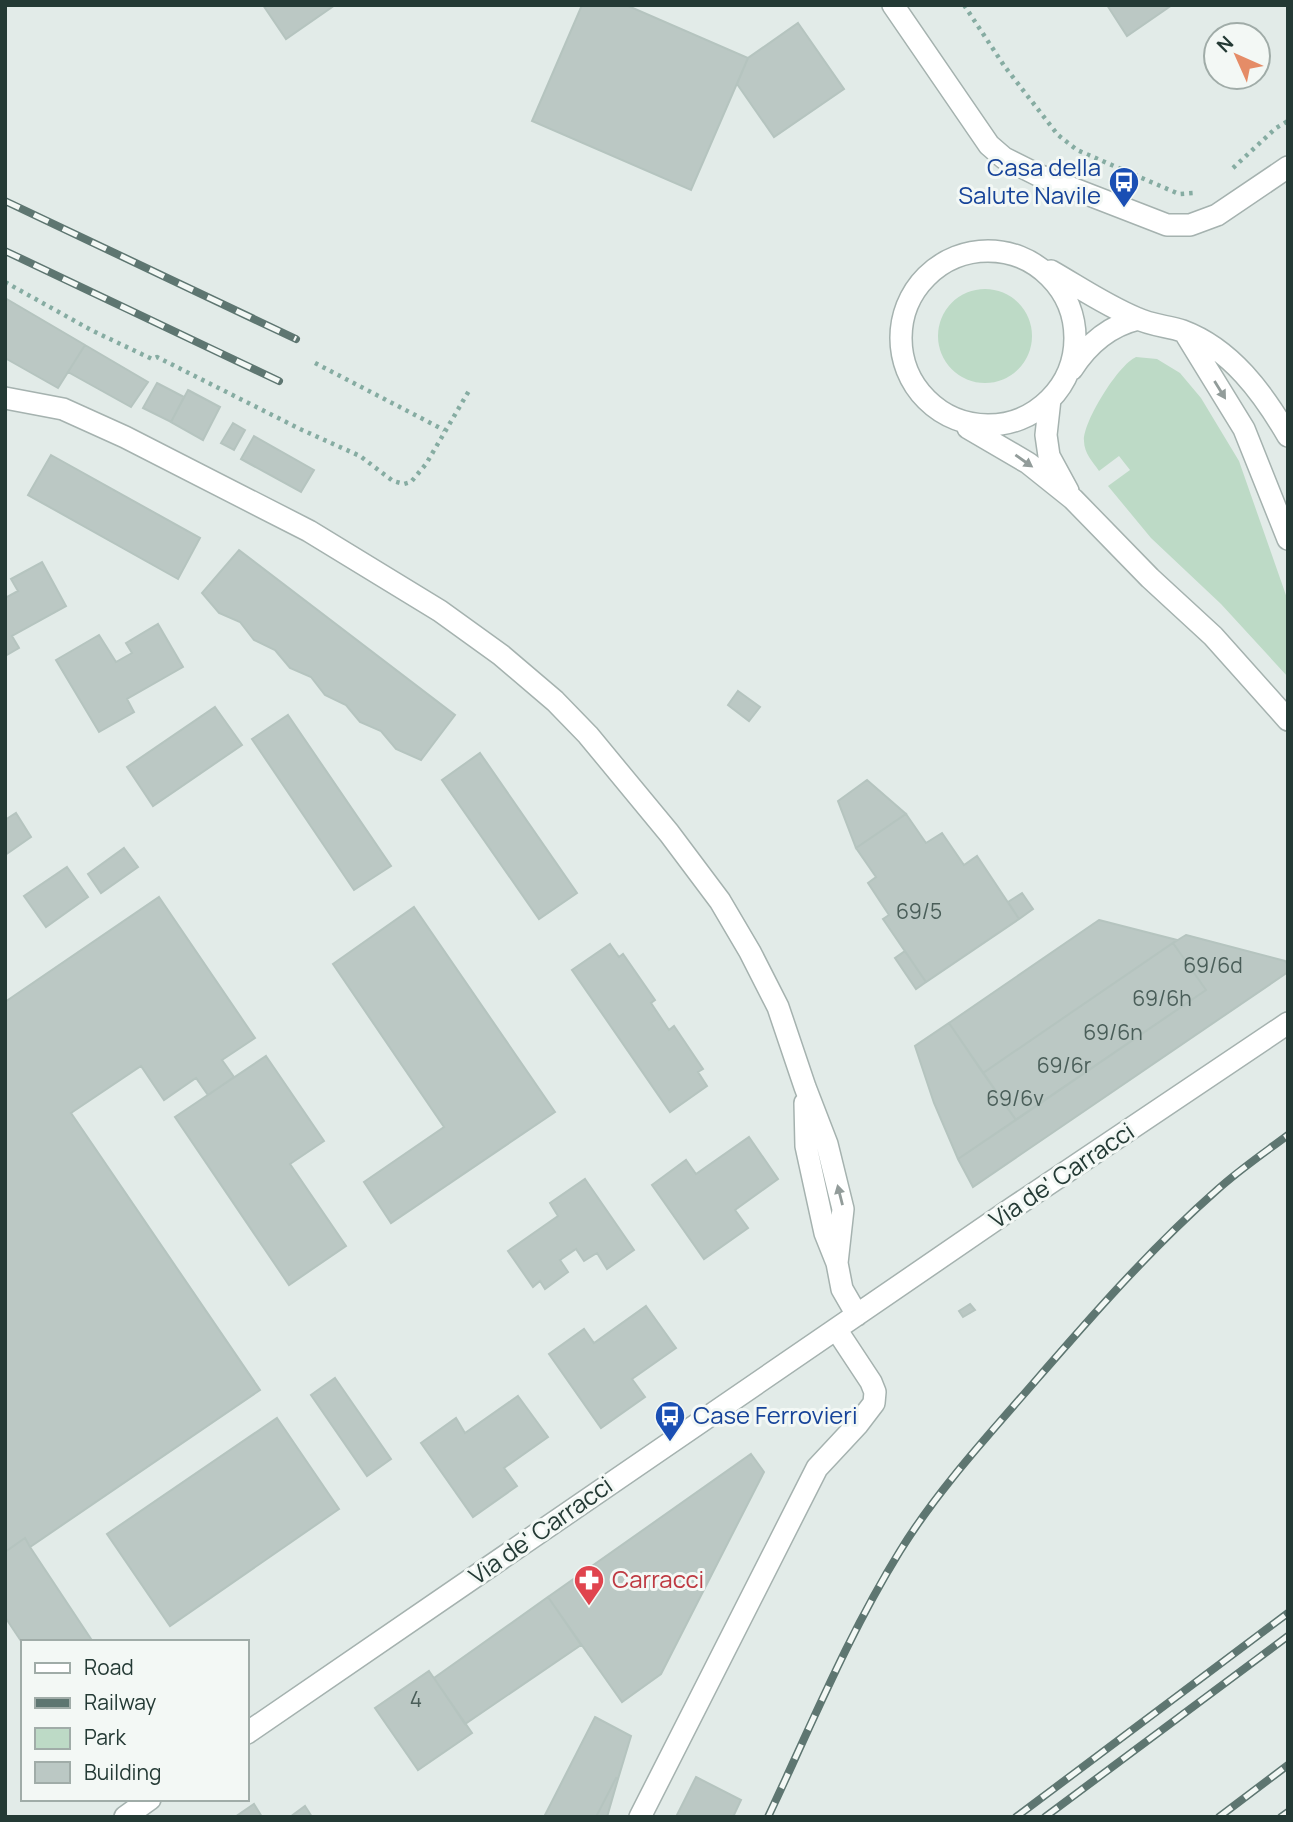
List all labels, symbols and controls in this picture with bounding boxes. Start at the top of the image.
north arrow [1202,21,1272,91]
text: N [1211,30,1239,58]
place label: Casa della Salute Navile [958,150,1101,211]
bus stop icon: Casa della Salute Navile [1107,165,1141,209]
one-way arrow [1213,380,1226,399]
one-way arrow [1015,454,1033,468]
house number: 69/5 [896,897,942,925]
house number: 69/6d [1183,951,1243,979]
house number: 69/6h [1132,984,1192,1012]
house number: 69/6n [1083,1018,1143,1046]
house number: 69/6r [1037,1051,1092,1079]
house number: 69/6v [986,1084,1044,1112]
street label: Via de' Carracci [982,1114,1140,1235]
one-way arrow [834,1184,845,1206]
place label: Case Ferrovieri [693,1398,858,1431]
bus stop icon: Case Ferrovieri [653,1399,687,1443]
street label: Via de' Carracci [462,1468,618,1591]
place label: Carracci [612,1562,704,1595]
pharmacy icon: Carracci [572,1563,606,1607]
legend [21,1640,248,1801]
text: Road [84,1653,134,1681]
house number: 4 [410,1685,422,1713]
text: Railway [84,1688,156,1716]
text: Park [84,1723,126,1751]
text: Building [84,1758,161,1786]

